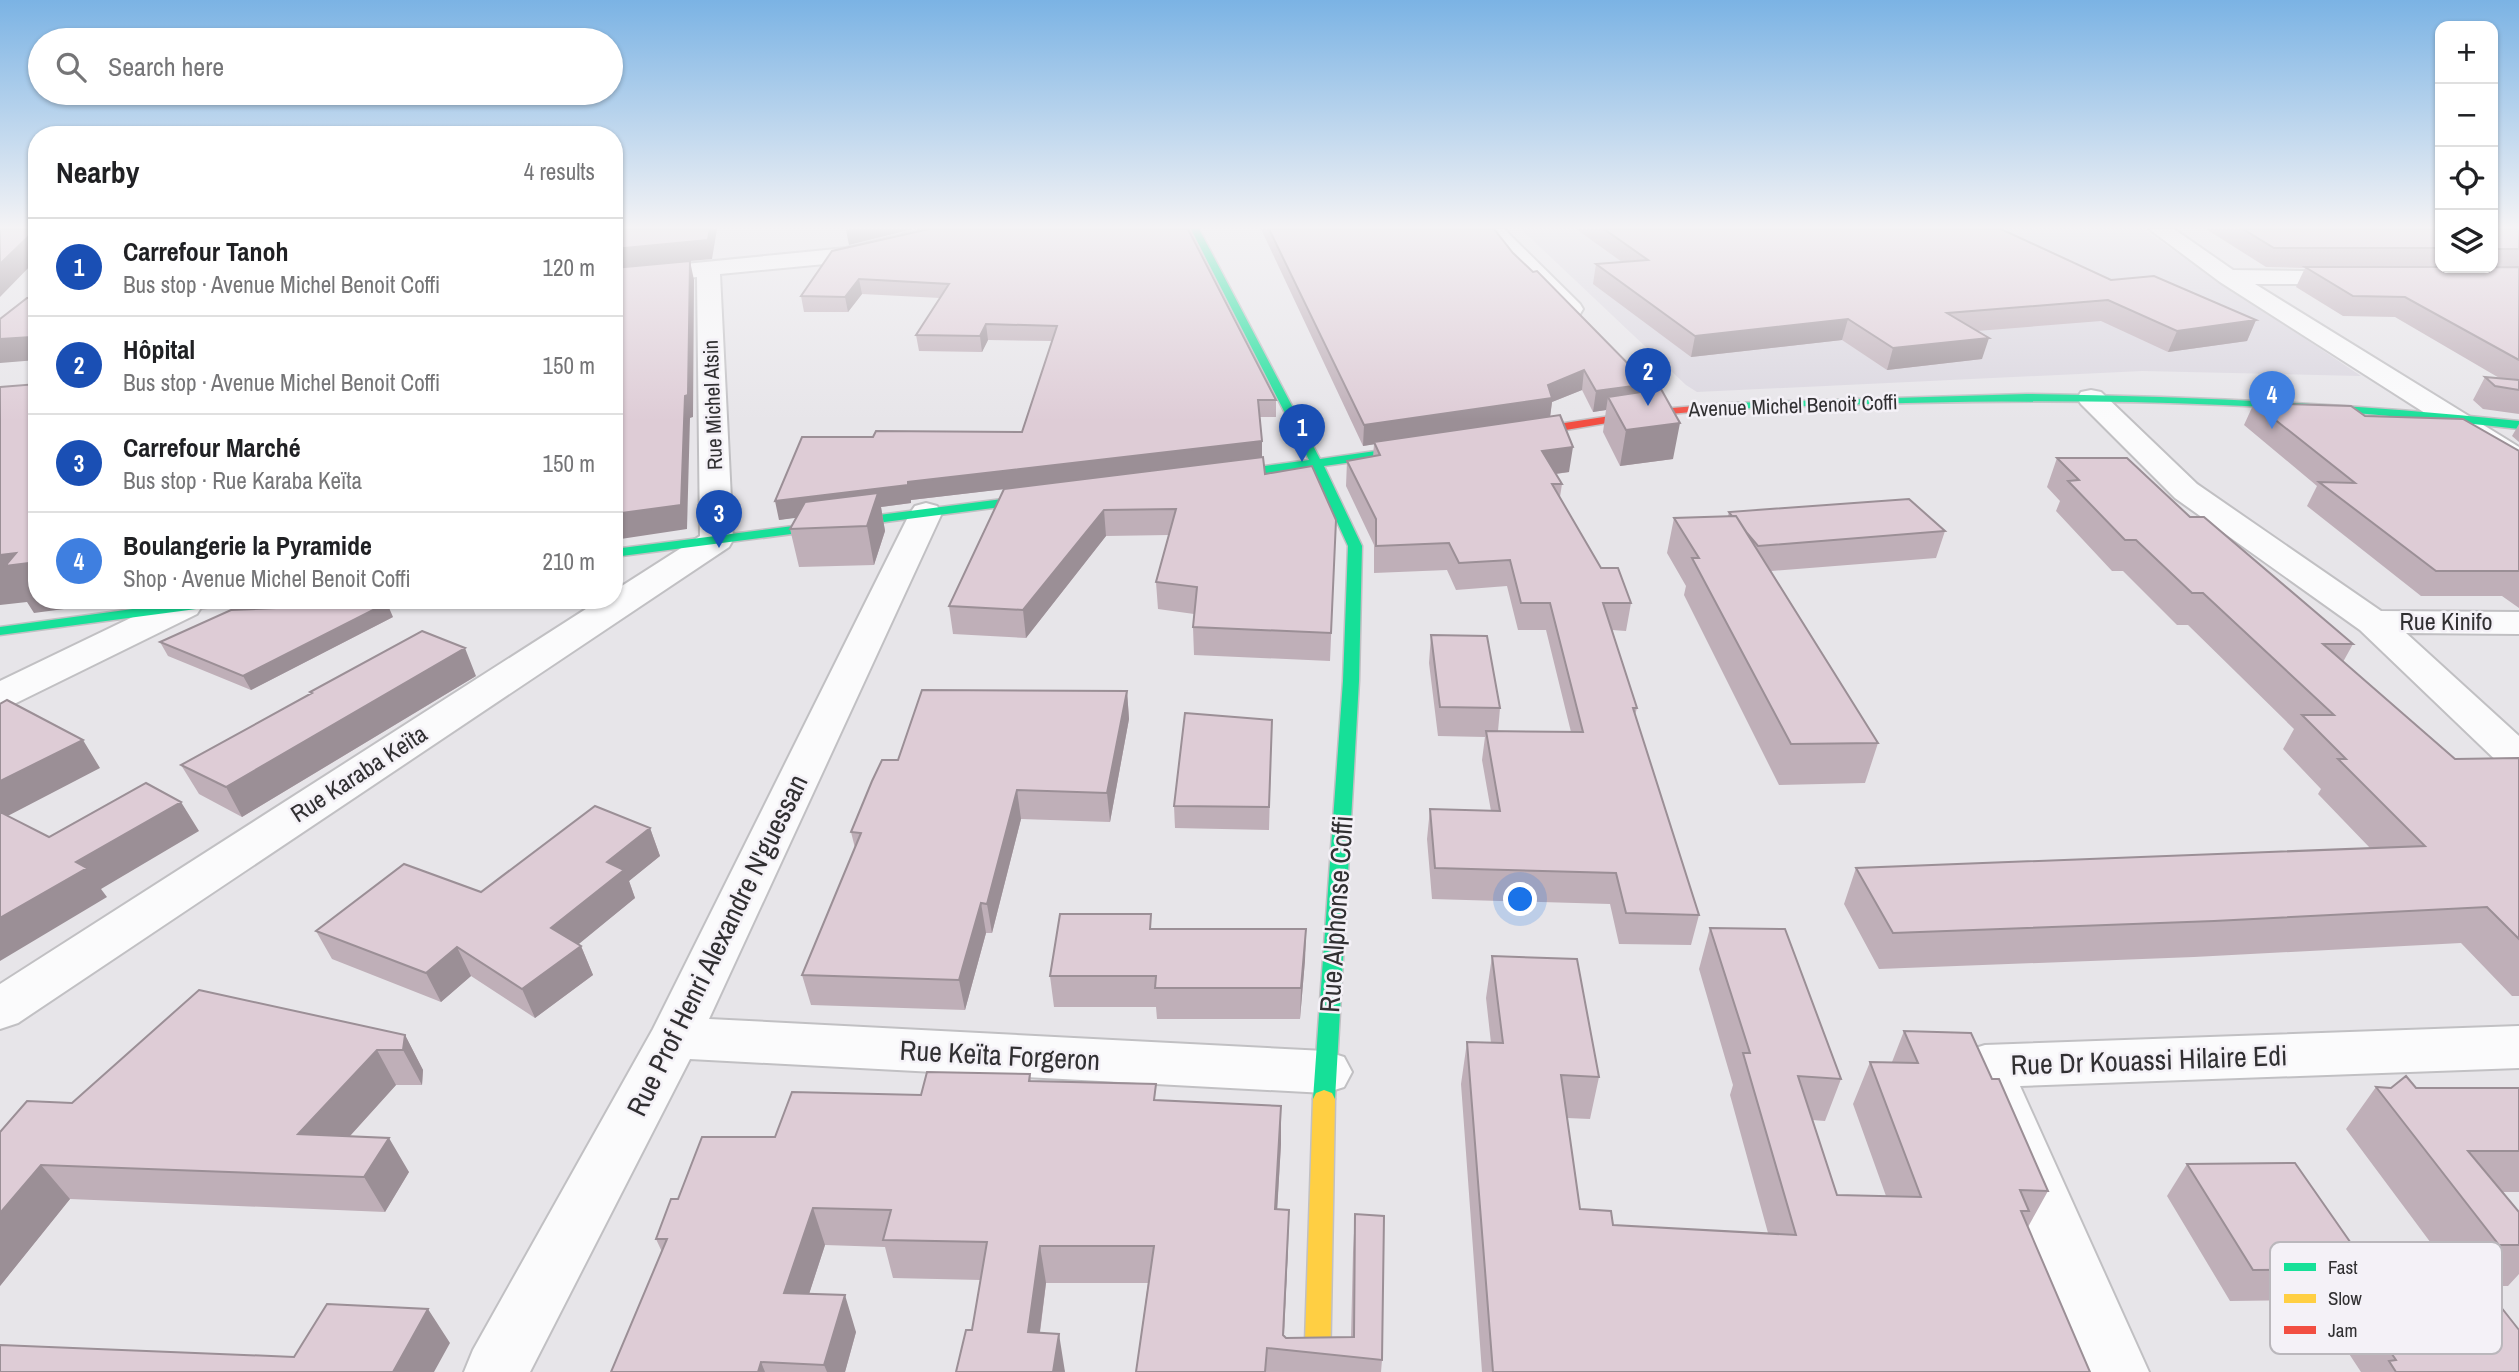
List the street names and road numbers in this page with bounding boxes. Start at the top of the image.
street label: Rue Michel Atsin [696,339,729,471]
street label: Avenue Michel Benoit Coffi [1687,387,1898,424]
street label: Rue Kinifo [2400,605,2493,637]
street label: Rue Karaba Keïta [284,717,433,829]
street label: Rue Prof Henri Alexandre N'guessan [618,768,816,1122]
street label: Rue Alphonse Coffi [1310,814,1362,1014]
street label: Rue Keïta Forgeron [899,1031,1101,1079]
street label: Rue Dr Kouassi Hilaire Edi [2010,1036,2288,1084]

